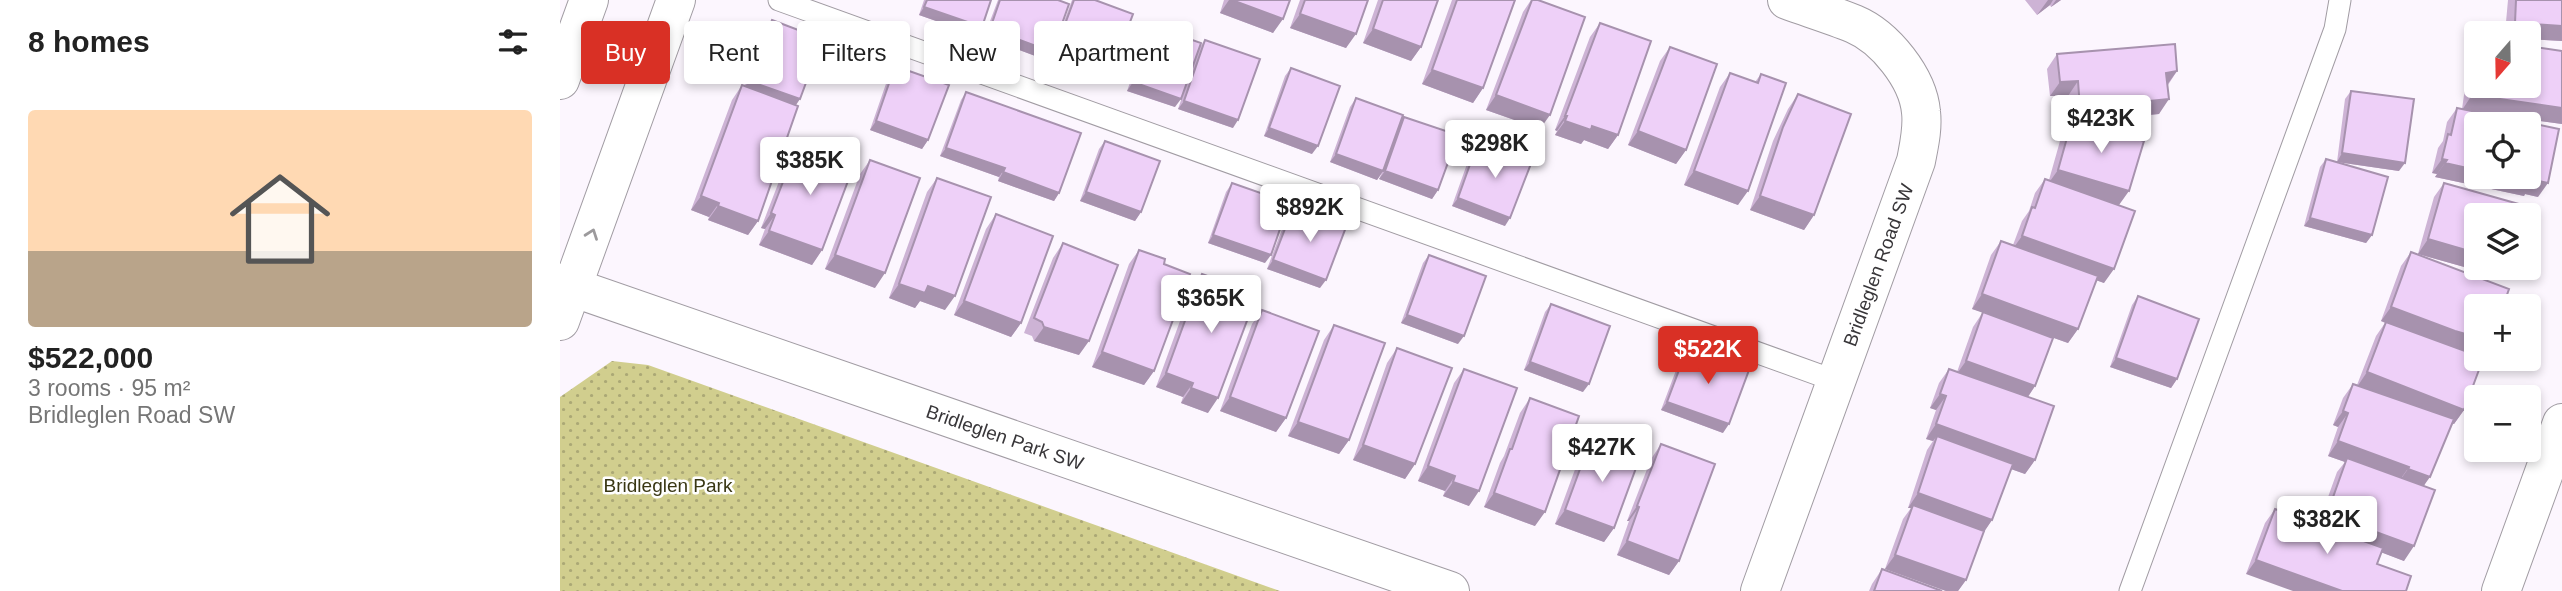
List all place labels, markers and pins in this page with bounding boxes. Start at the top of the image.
pin: $423K [2052,96,2150,155]
pin: $298K [1446,120,1544,180]
pin: $385K [761,138,859,197]
pin: $892K [1261,184,1359,244]
pin: $365K [1162,276,1260,335]
pin: $522K [1659,326,1757,386]
pin: $427K [1553,424,1651,484]
pin: $382K [2278,496,2376,556]

